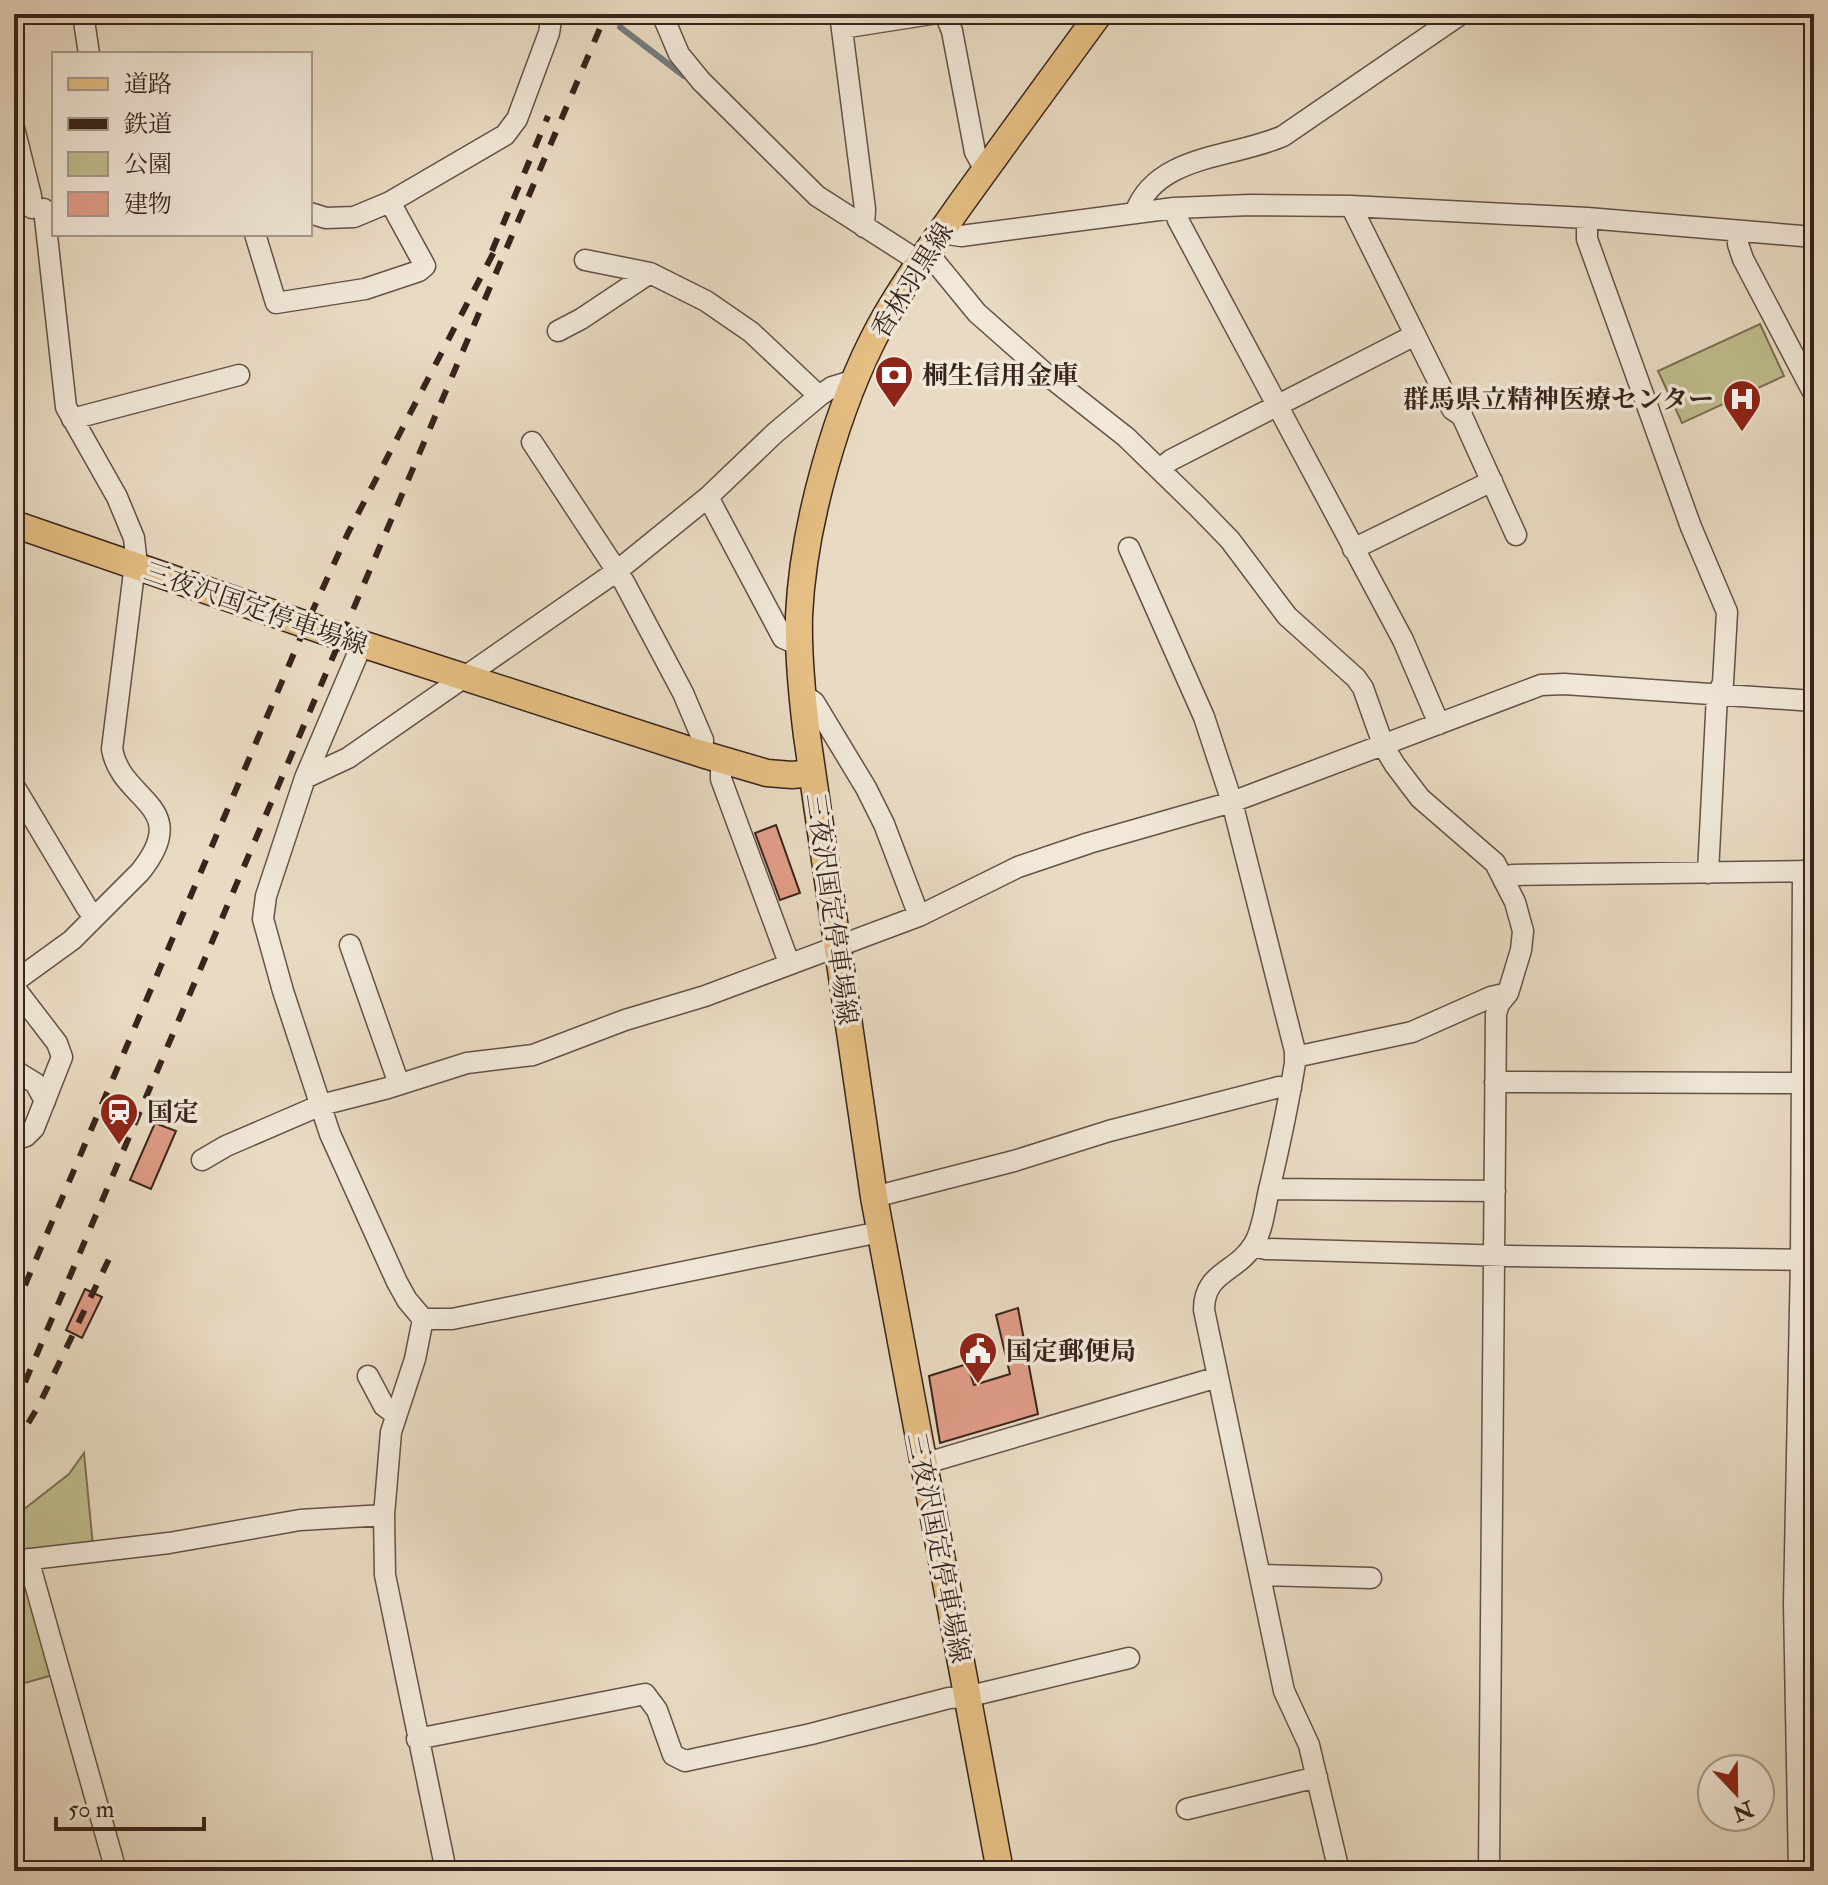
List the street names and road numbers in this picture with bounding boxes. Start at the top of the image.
street label: 香林羽黒線 [865,217,961,344]
street label: 三夜沢国定停車場線 [140,556,372,662]
street label: 三夜沢国定停車場線 [799,791,863,1027]
street label: 三夜沢国定停車場線 [900,1430,976,1666]

